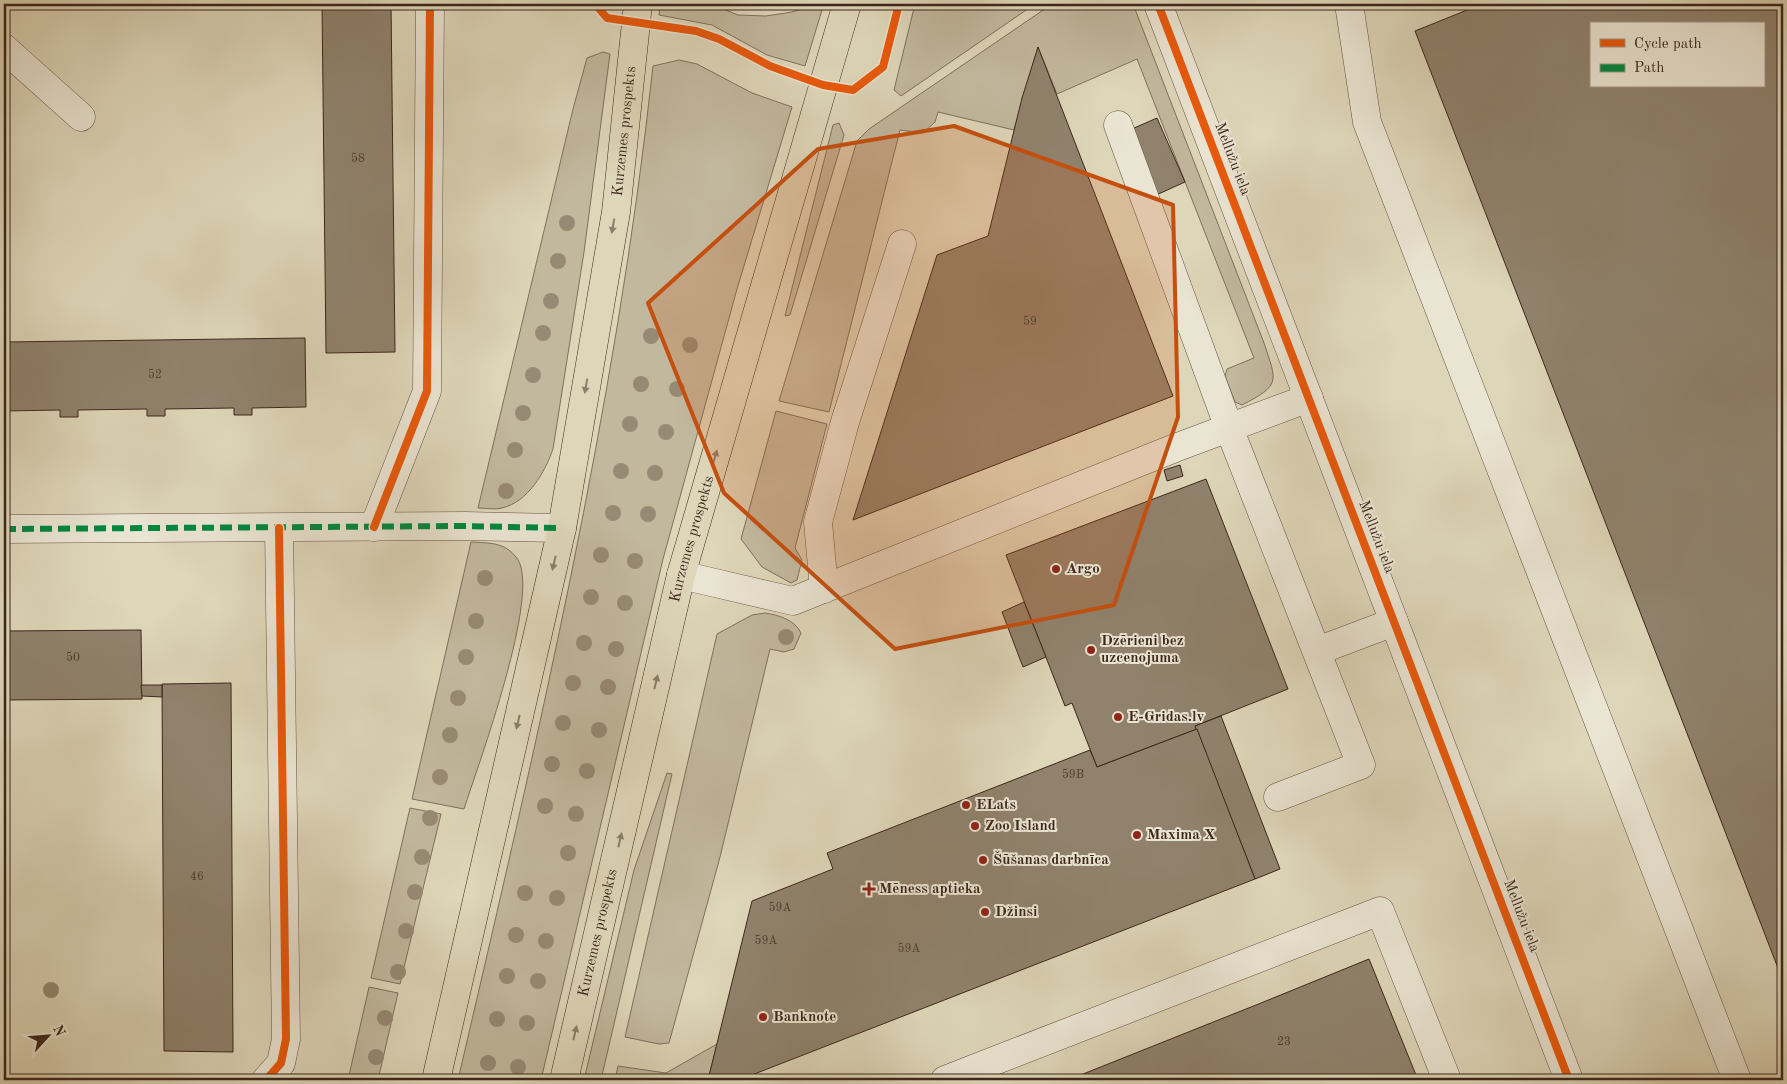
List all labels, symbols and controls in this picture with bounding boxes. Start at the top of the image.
legend [1590,22,1764,88]
text: Cycle path [1634,37,1702,52]
text: Path [1634,61,1664,76]
street label: Kurzemes prospekts [610,65,639,197]
street label: Mellužu iela [1211,120,1253,198]
house number: 58 [351,152,365,165]
one-way arrow [609,218,617,234]
house number: 59 [1023,315,1037,328]
house number: 52 [148,368,162,381]
one-way arrow [581,379,589,395]
one-way arrow [712,450,720,465]
street label: Kurzemes prospekts [667,474,717,604]
street label: Mellužu iela [1355,498,1397,576]
one-way arrow [550,556,558,571]
place label: Argo [1066,562,1100,577]
marker: Argo [1050,563,1062,575]
place label: Dzērieni bez uzcenojuma [1101,634,1184,666]
marker: Dzērieni bez uzcenojuma [1085,644,1097,656]
house number: 50 [66,651,80,664]
one-way arrow [652,675,660,690]
place label: E-Gridas.lv [1128,710,1205,725]
marker: E-Gridas.lv [1112,711,1124,723]
one-way arrow [513,714,521,730]
house number: 59B [1062,768,1084,781]
place label: ELats [976,798,1016,813]
marker: ELats [960,799,972,811]
place label: Zoo Island [985,819,1056,834]
marker: Zoo Island [969,820,981,832]
place label: Maxima X [1147,828,1215,843]
marker: Maxima X [1131,829,1143,841]
one-way arrow [616,833,624,848]
place label: Šūšanas darbnīca [993,850,1109,868]
marker: Šūšanas darbnīca [977,854,989,866]
street label: Kurzemes prospekts [576,868,620,998]
house number: 46 [190,871,204,883]
street label: Mellužu iela [1500,877,1542,955]
place label: Mēness aptieka [879,882,981,897]
marker: Mēness aptieka [863,883,875,895]
house number: 59A [768,901,792,914]
place label: Džinsi [995,905,1037,920]
marker: Džinsi [979,906,991,918]
house number: 59A [754,934,778,947]
house number: 59A [897,942,921,955]
place label: Banknote [773,1010,836,1025]
marker: Banknote [757,1011,769,1023]
north arrow [22,1012,72,1062]
text: N [50,1023,68,1039]
one-way arrow [571,1025,579,1040]
house number: 23 [1277,1036,1291,1048]

